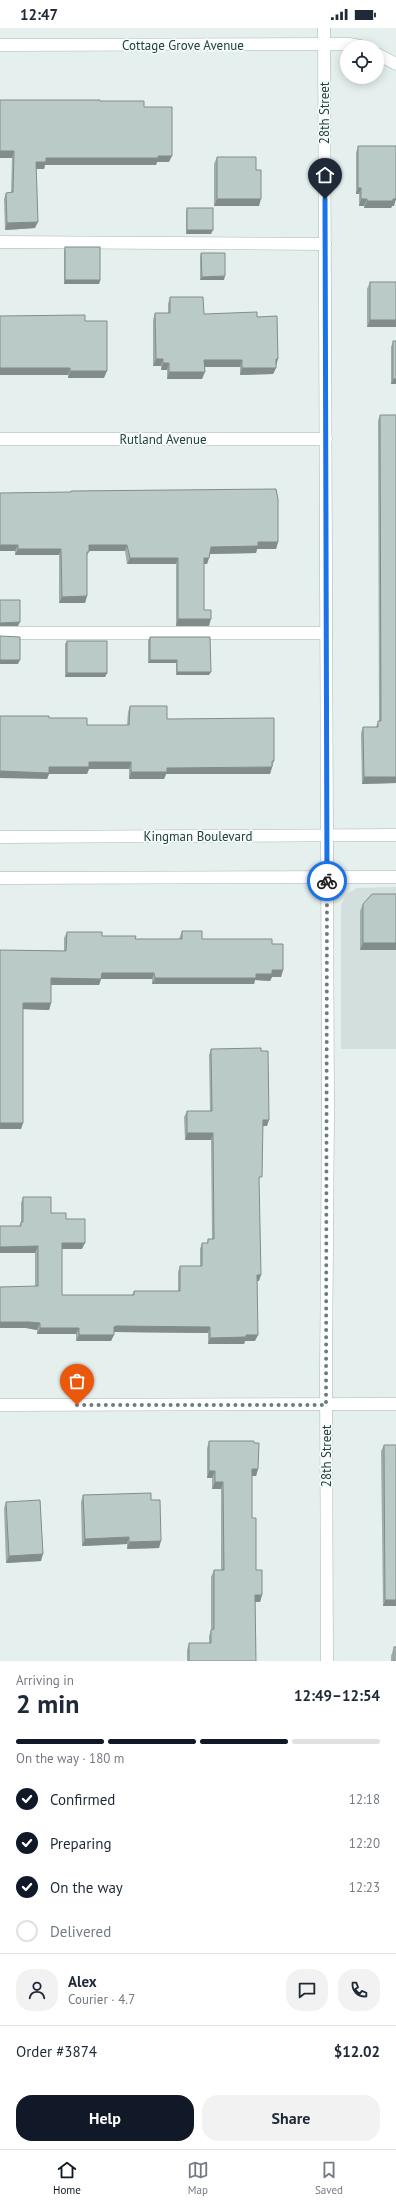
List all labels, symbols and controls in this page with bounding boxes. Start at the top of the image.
text: 12:47 [20,5,58,24]
street label: Cottage Grove Avenue [122,37,244,54]
map controls [340,40,384,84]
button: locate [340,40,384,84]
street label: 28th Street [316,81,333,144]
pin [308,158,342,199]
icon: home [314,164,336,186]
street label: Rutland Avenue [119,431,207,448]
street label: Kingman Boulevard [144,828,252,845]
courier [307,861,347,901]
icon: bike [316,870,338,892]
pin [60,1364,94,1405]
icon: bag [66,1370,88,1392]
street label: 28th Street [318,1424,335,1487]
text: Arriving in [16,1672,74,1689]
text: 12:49–12:54 [294,1686,380,1705]
text: 2 min [16,1687,79,1720]
text: On the way · 180 m [16,1750,124,1767]
icon: check [16,1788,38,1810]
text: Confirmed [50,1790,115,1809]
text: 12:18 [349,1791,380,1808]
icon: check [16,1832,38,1854]
text: Preparing [50,1834,112,1853]
text: 12:20 [349,1835,380,1852]
icon: check [16,1876,38,1898]
text: On the way [50,1878,123,1897]
text: 12:23 [349,1879,380,1896]
text: Delivered [50,1922,111,1941]
button: person [16,1969,58,2011]
button: chat [286,1969,328,2011]
button: phone [338,1969,380,2011]
text: Alex [68,1972,97,1991]
text: Courier · 4.7 [68,1991,135,2008]
text: Order #3874 [16,2042,97,2061]
text: $12.02 [334,2042,380,2061]
button: Help [16,2095,194,2141]
button: Share [202,2095,380,2141]
tab: Home [53,2159,81,2197]
tab: Map [187,2159,209,2197]
tab: Saved [315,2159,343,2197]

